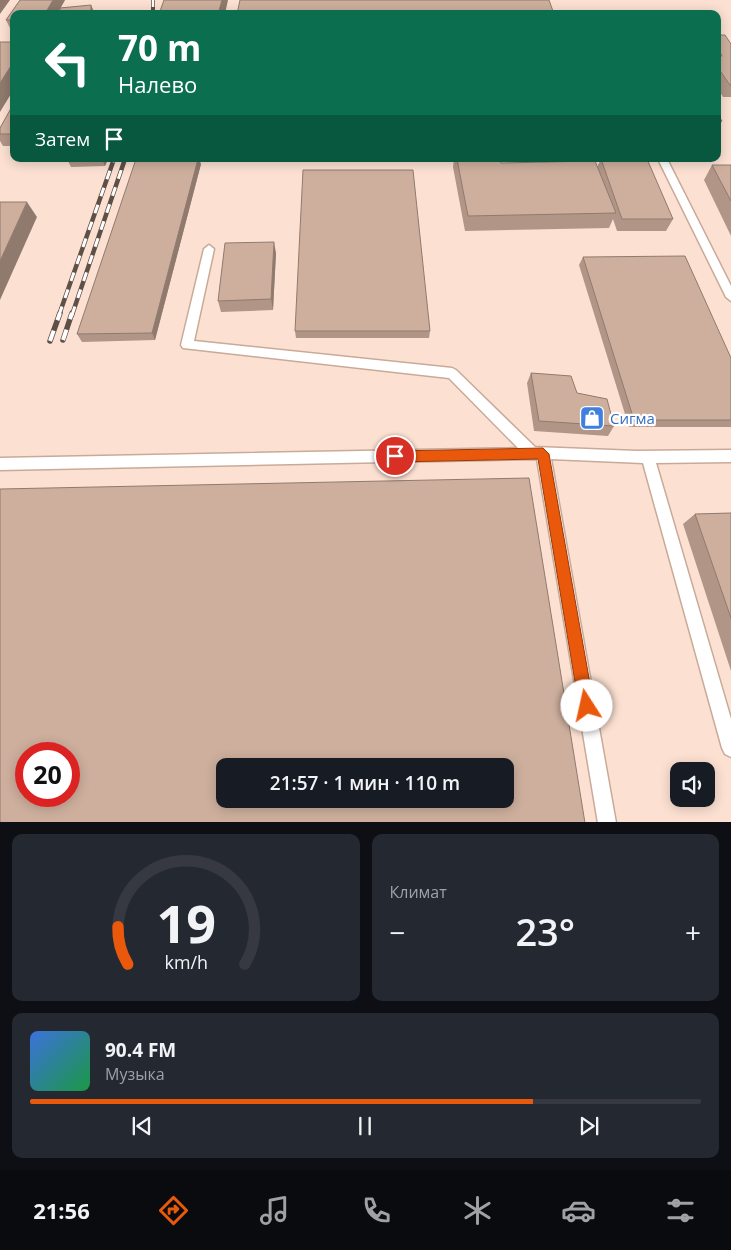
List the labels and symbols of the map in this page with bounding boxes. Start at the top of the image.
shop icon: Сигма [579,405,605,431]
place label: Сигма [610,408,655,428]
pin [374,435,416,477]
position arrow [560,679,612,731]
speed limit sign: 20 [15,742,80,807]

